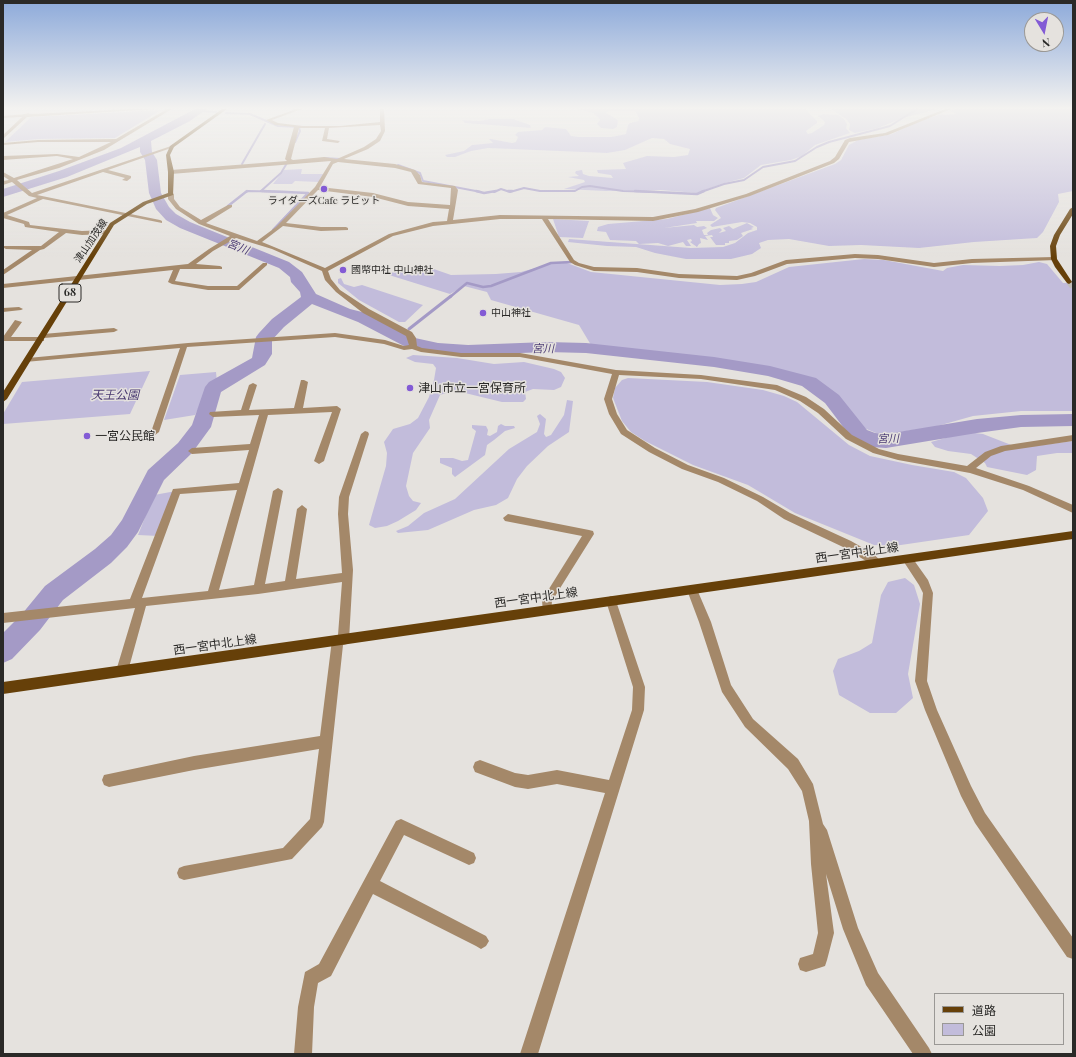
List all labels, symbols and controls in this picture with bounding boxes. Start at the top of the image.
north arrow [1024,12,1064,52]
text: N [1041,35,1051,51]
marker: ライダーズCafe ラビット [319,184,329,194]
place label: ライダーズCafe ラビット [268,195,380,207]
street label: 津山加茂線 [72,217,110,265]
water label: 宮川 [225,237,251,257]
place label: 國幣中社 中山神社 [351,264,433,276]
marker: 國幣中社 中山神社 [338,265,348,275]
road number: 68 [59,284,81,302]
place label: 中山神社 [491,307,531,319]
marker: 中山神社 [478,308,488,318]
water label: 宮川 [532,342,554,356]
place label: 津山市立一宮保育所 [418,381,526,395]
marker: 津山市立一宮保育所 [405,383,415,393]
park label: 天王公園 [91,388,139,402]
place label: 一宮公民館 [95,429,155,443]
marker: 一宮公民館 [82,431,92,441]
water label: 宮川 [877,432,899,446]
street label: 西一宮中北上線 [814,540,900,566]
street label: 西一宮中北上線 [493,585,579,611]
street label: 西一宮中北上線 [172,632,258,658]
legend [934,993,1064,1045]
text: 道路 [972,1002,996,1018]
text: 公園 [972,1022,996,1038]

